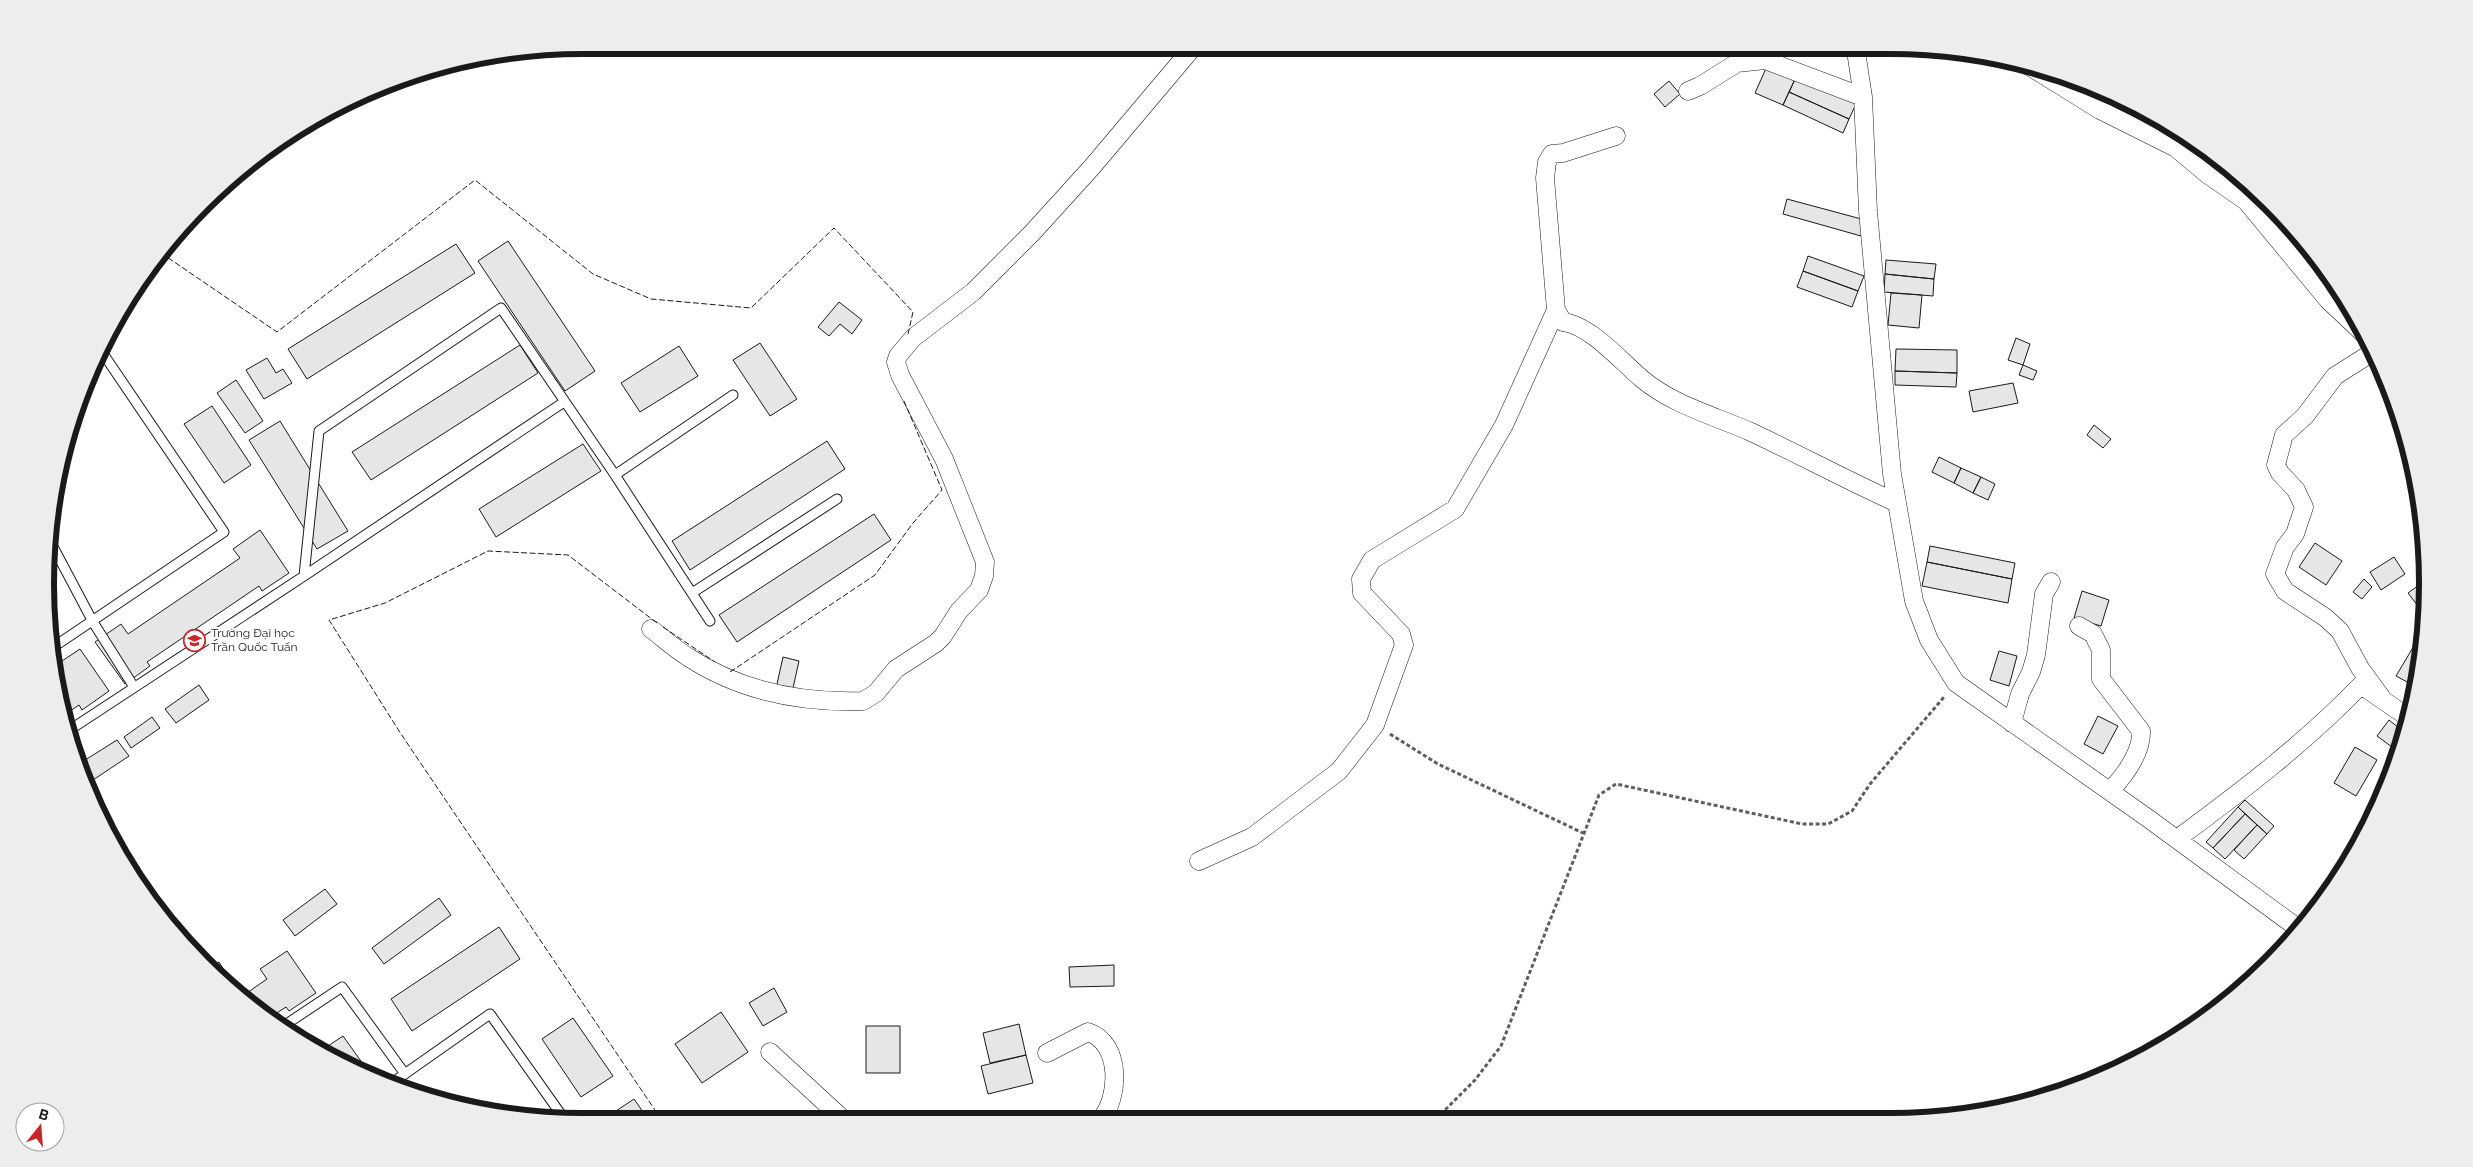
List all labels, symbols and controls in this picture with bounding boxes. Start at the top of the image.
place label: Trường Đại học Trần Quốc Tuấn [211,626,298,654]
school or university icon: Trường Đại học Trần Quốc Tuấn [183,628,207,652]
north arrow [15,1102,65,1152]
text: B [37,1106,51,1124]

